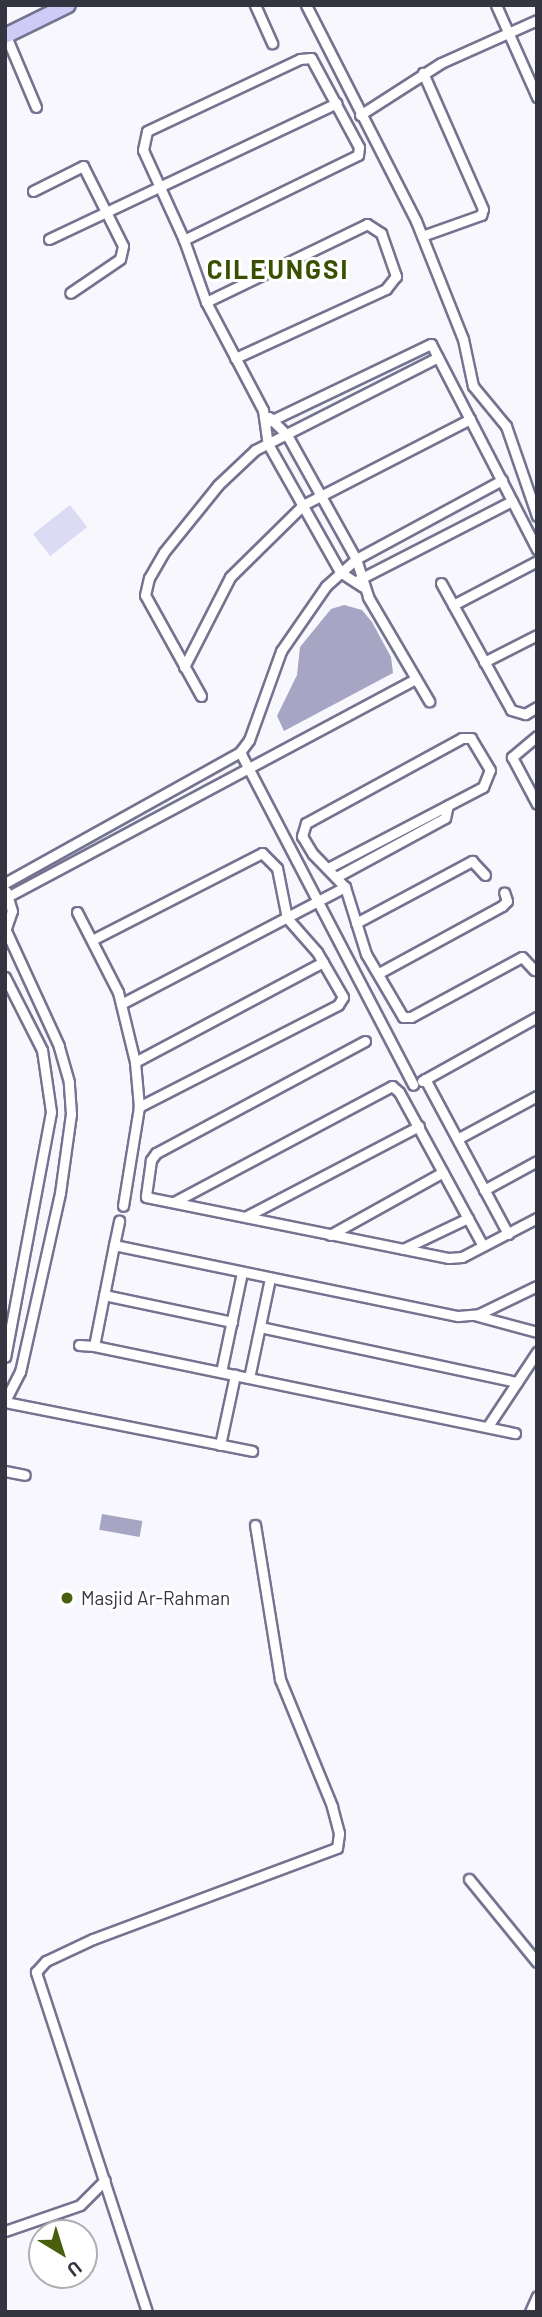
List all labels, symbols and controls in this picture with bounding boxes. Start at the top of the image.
district label: CILEUNGSI [208,253,348,285]
place label: Masjid Ar-Rahman [81,1587,230,1609]
marker: Masjid Ar-Rahman [59,1590,75,1606]
north arrow [28,2219,98,2289]
text: U [63,2257,87,2282]

